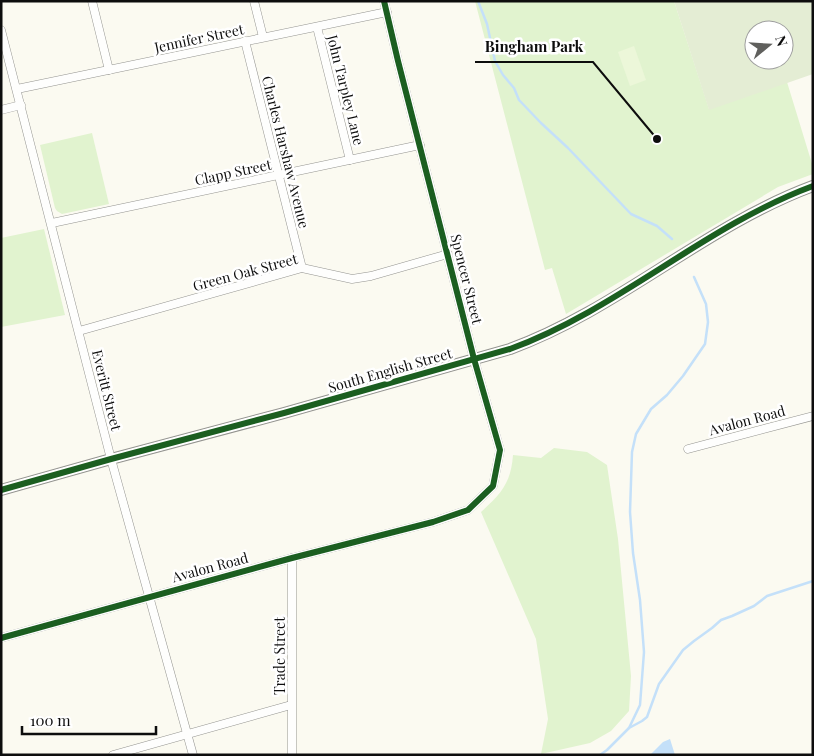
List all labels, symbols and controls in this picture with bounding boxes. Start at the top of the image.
street label: Jennifer Street [152,19,246,57]
north arrow [744,20,794,70]
street label: John Tarpley Lane [323,32,369,147]
callout: Bingham Park [475,32,593,62]
text: N [771,33,792,49]
text: Bingham Park [485,36,584,56]
street label: Charles Harshaw Avenue [258,74,314,230]
street label: Clapp Street [193,154,274,189]
street label: Spencer Street [447,232,488,327]
street label: Green Oak Street [190,249,301,295]
street label: South English Street [326,343,455,397]
street label: Everitt Street [88,348,126,434]
street label: Avalon Road [706,401,787,440]
street label: Avalon Road [169,548,250,587]
street label: Trade Street [270,616,289,695]
scale bar [22,704,156,736]
text: 100 m [30,710,71,730]

